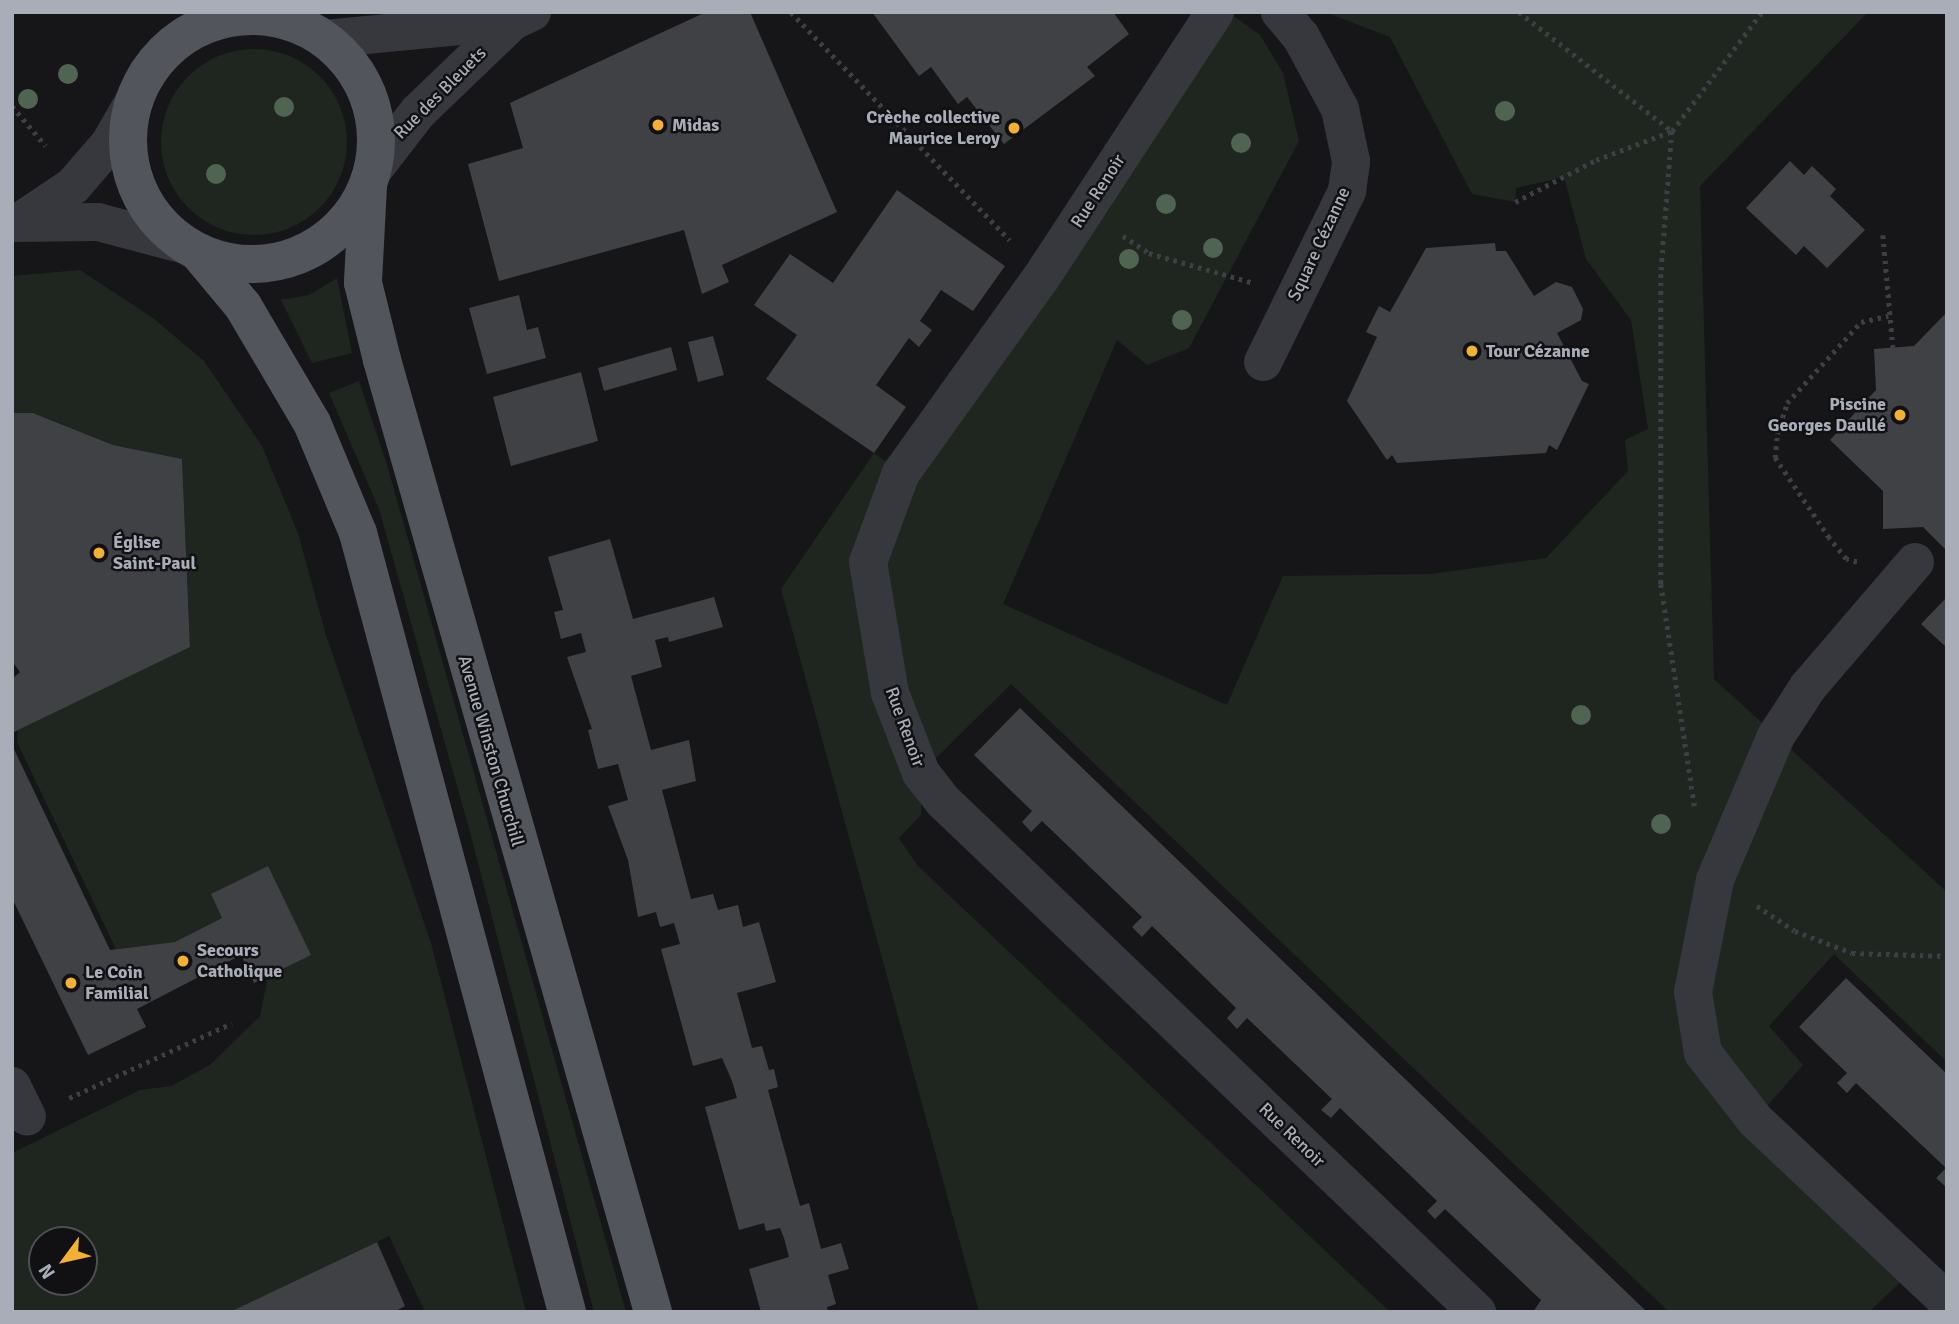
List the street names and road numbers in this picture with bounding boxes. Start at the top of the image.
street label: Rue des Bleuets [389,42,491,144]
street label: Rue Renoir [1066,150,1130,232]
street label: Square Cézanne [1283,184,1355,304]
street label: Avenue Winston Churchill [453,653,529,849]
street label: Rue Renoir [881,684,929,770]
street label: Rue Renoir [1254,1098,1330,1172]

